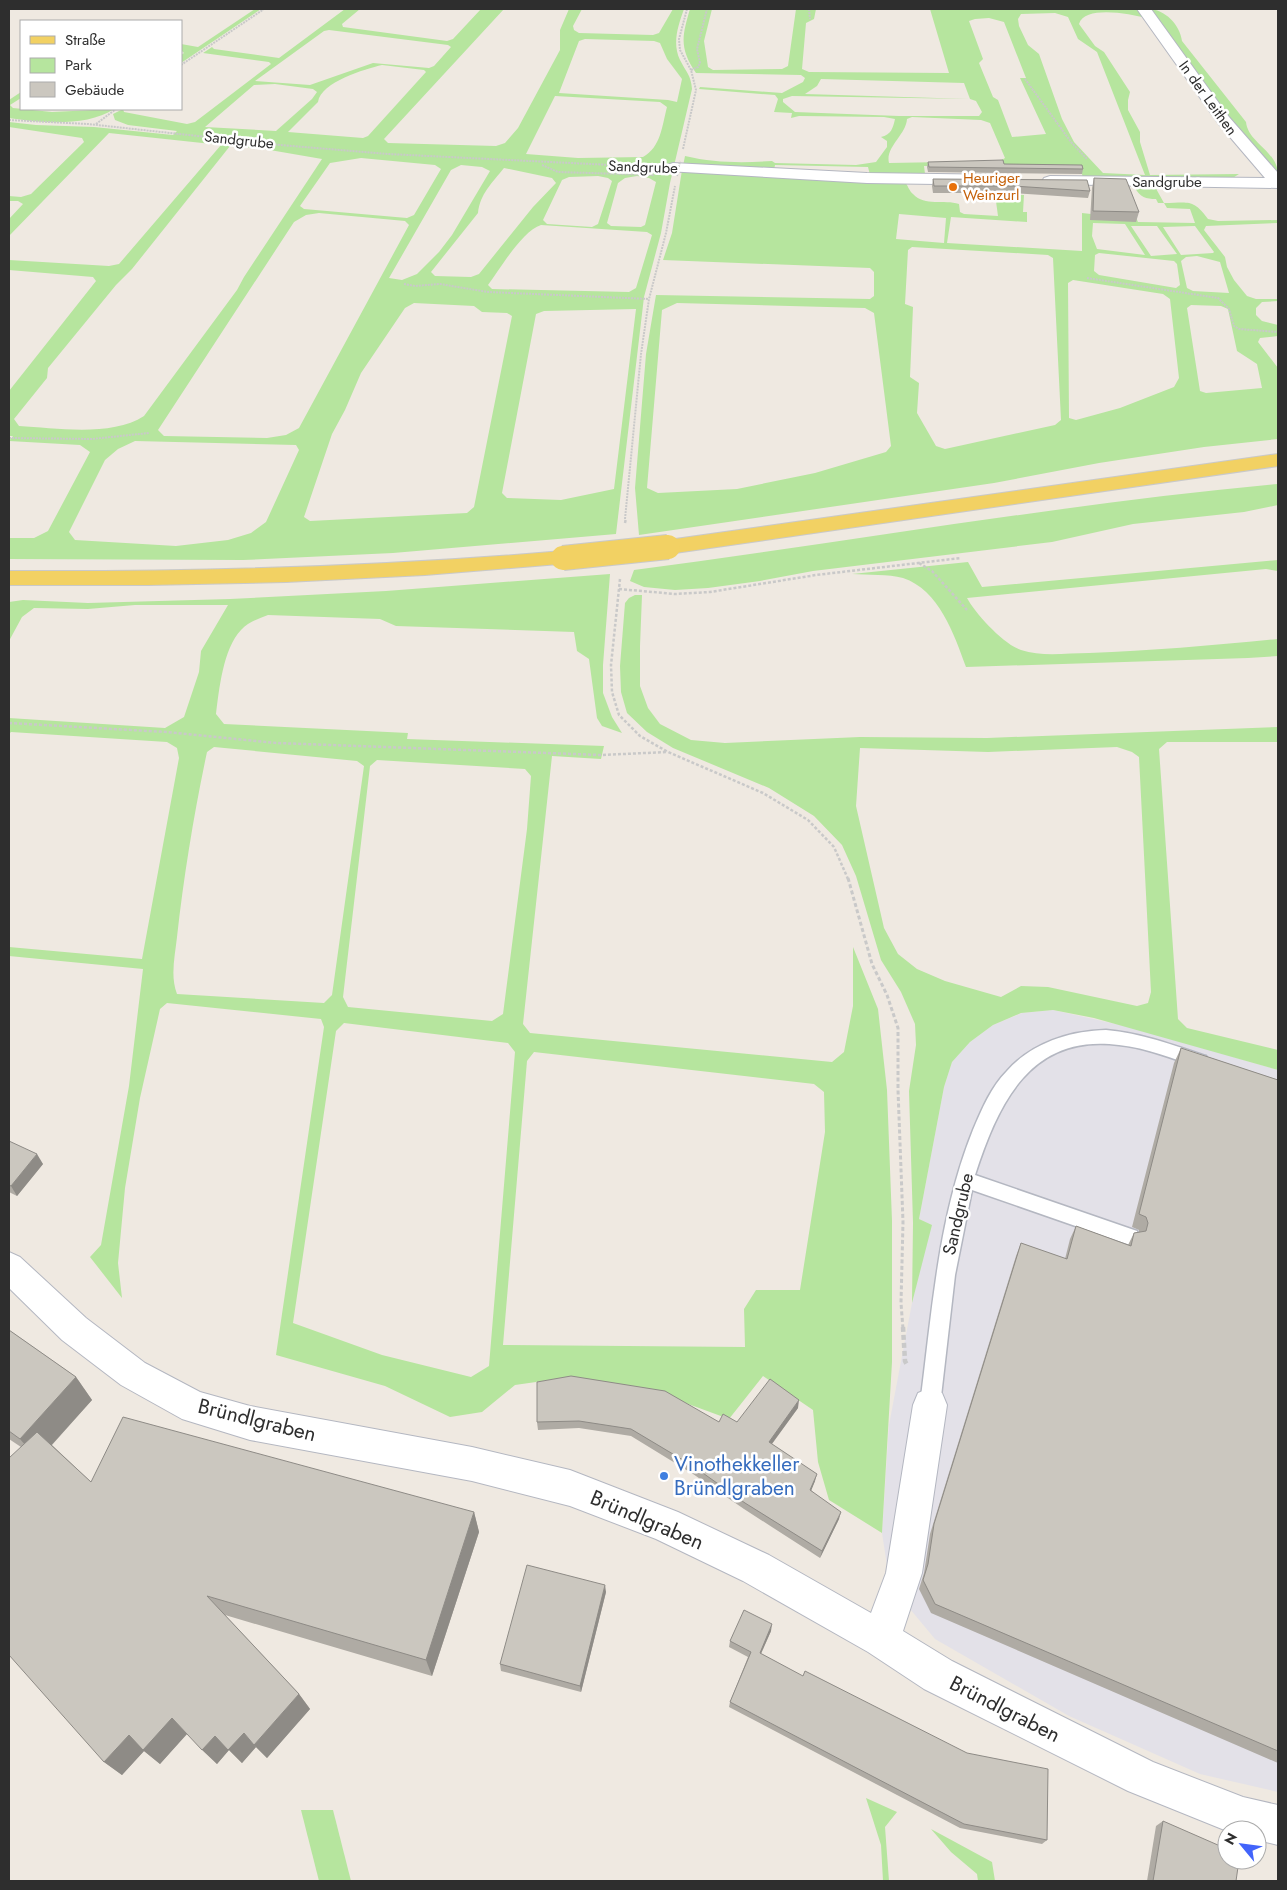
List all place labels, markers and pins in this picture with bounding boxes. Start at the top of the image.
place label: Heuriger Weinzurl [963,167,1021,206]
marker: Heuriger Weinzurl [947,181,959,193]
place label: Vinothekkeller Bründlgraben [674,1449,800,1503]
marker: Vinothekkeller Bründlgraben [658,1470,670,1482]

